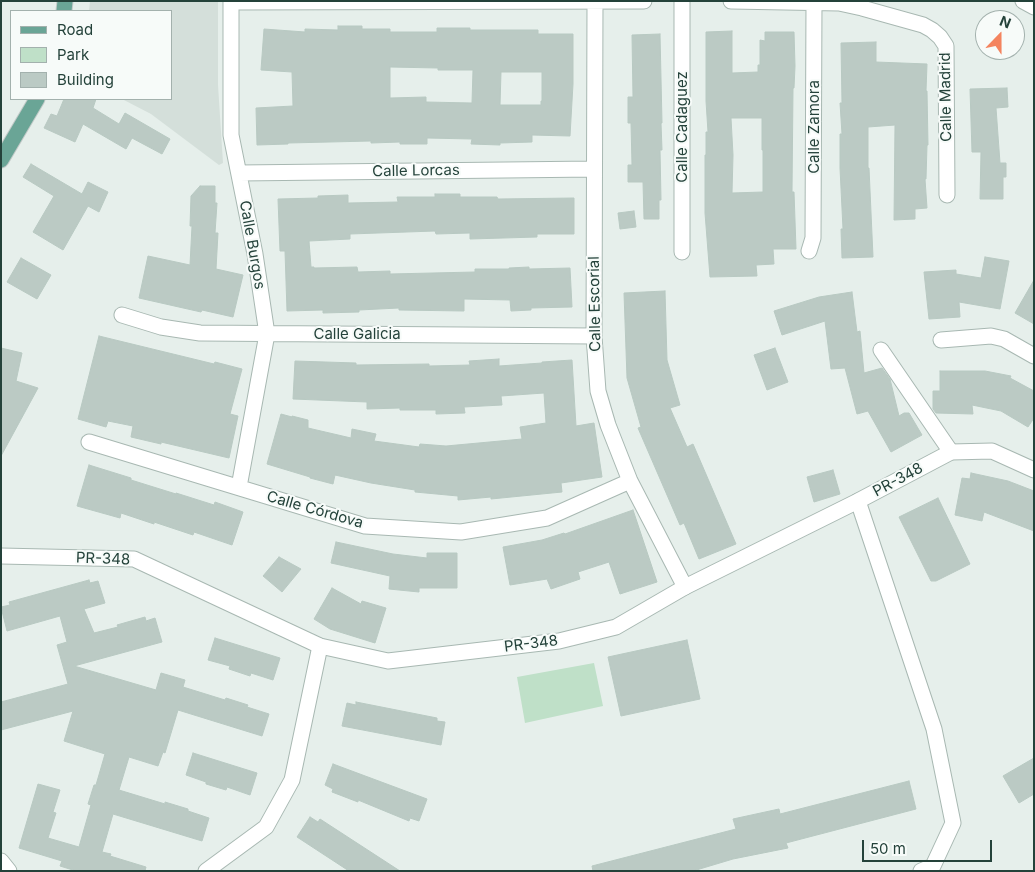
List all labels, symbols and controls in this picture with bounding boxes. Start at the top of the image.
legend [10,10,172,100]
north arrow [975,10,1025,60]
text: N [997,12,1014,31]
text: Road [57,20,93,39]
text: Park [57,45,89,64]
street label: Calle Madrid [936,52,956,142]
text: Building [57,70,114,89]
street label: Calle Cadaguez [673,71,691,183]
street label: Calle Zamora [805,80,823,174]
street label: Calle Lorcas [372,161,460,181]
street label: Calle Burgos [235,199,269,291]
street label: Calle Escorial [585,256,605,352]
street label: Calle Galicia [313,325,401,343]
street label: PR-348 [870,459,926,501]
street label: Calle Córdova [265,488,365,532]
street label: PR-348 [76,549,130,569]
street label: PR-348 [503,632,559,656]
scale bar [865,830,995,862]
text: 50 m [870,839,906,858]

